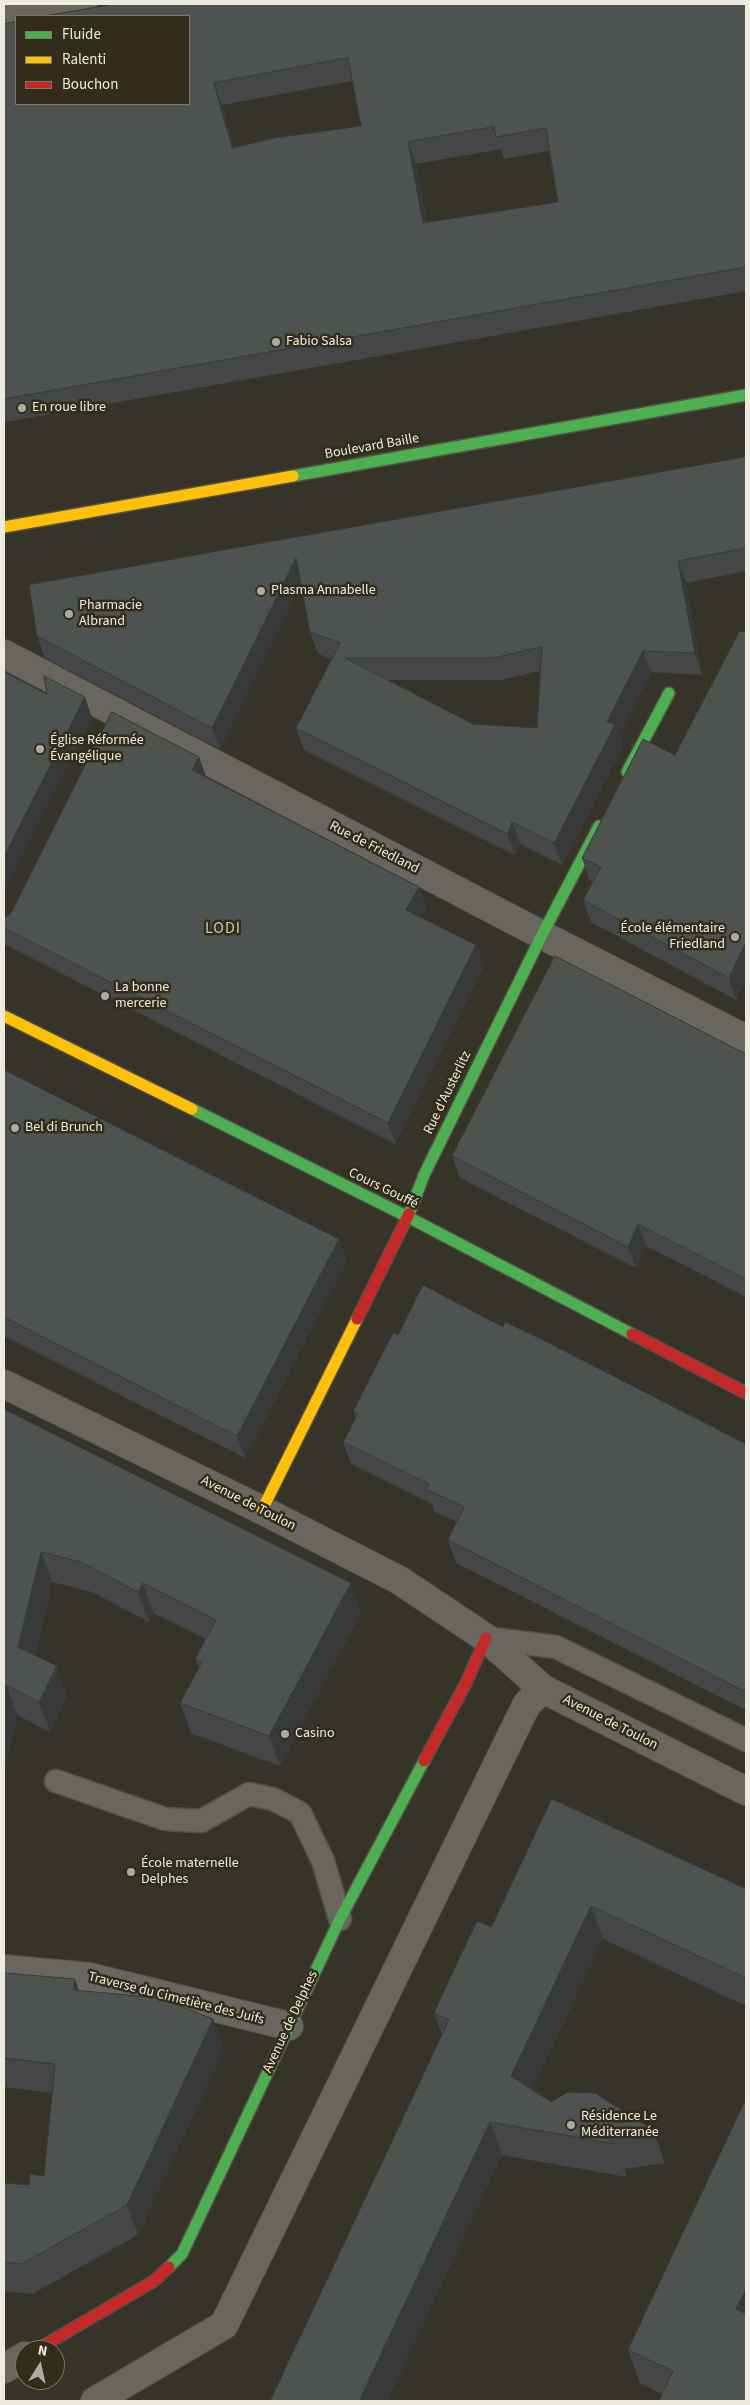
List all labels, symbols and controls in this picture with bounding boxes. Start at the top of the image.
legend [15,15,190,105]
text: Fluide [62,24,101,45]
text: Ralenti [62,49,106,70]
text: Bouchon [62,74,118,95]
place label: Fabio Salsa [286,334,352,350]
marker: Fabio Salsa [270,336,282,348]
place label: En roue libre [32,400,106,416]
marker: En roue libre [16,402,28,414]
street label: Boulevard Baille [324,430,420,464]
place label: Plasma Annabelle [271,583,376,599]
marker: Plasma Annabelle [255,585,267,597]
place label: Pharmacie Albrand [79,598,142,630]
marker: Pharmacie Albrand [63,608,75,620]
place label: Église Réformée Évangélique [50,733,144,766]
marker: Église Réformée Évangélique [34,743,46,755]
street label: Rue de Friedland [326,818,422,878]
district label: LODI [204,919,242,939]
place label: École élémentaire Friedland [621,921,725,954]
marker: École élémentaire Friedland [729,931,741,943]
place label: La bonne mercerie [115,980,169,1012]
marker: La bonne mercerie [99,990,111,1002]
street label: Rue d'Austerlitz [421,1049,475,1137]
place label: Bel di Brunch [25,1120,103,1136]
marker: Bel di Brunch [9,1122,21,1134]
street label: Cours Gouffé [345,1165,421,1213]
street label: Avenue de Toulon [198,1473,298,1535]
street label: Avenue de Toulon [560,1692,660,1754]
place label: Casino [295,1726,335,1742]
marker: Casino [279,1728,291,1740]
place label: École maternelle Delphes [141,1856,239,1888]
marker: École maternelle Delphes [125,1866,137,1878]
street label: Avenue de Delphes [260,1968,322,2076]
street label: Traverse du Cimetière des Juifs [86,1969,266,2029]
place label: Résidence Le Méditerranée [581,2109,659,2142]
marker: Résidence Le Méditerranée [565,2119,577,2131]
north arrow [15,2340,65,2390]
text: N [36,2341,49,2362]

